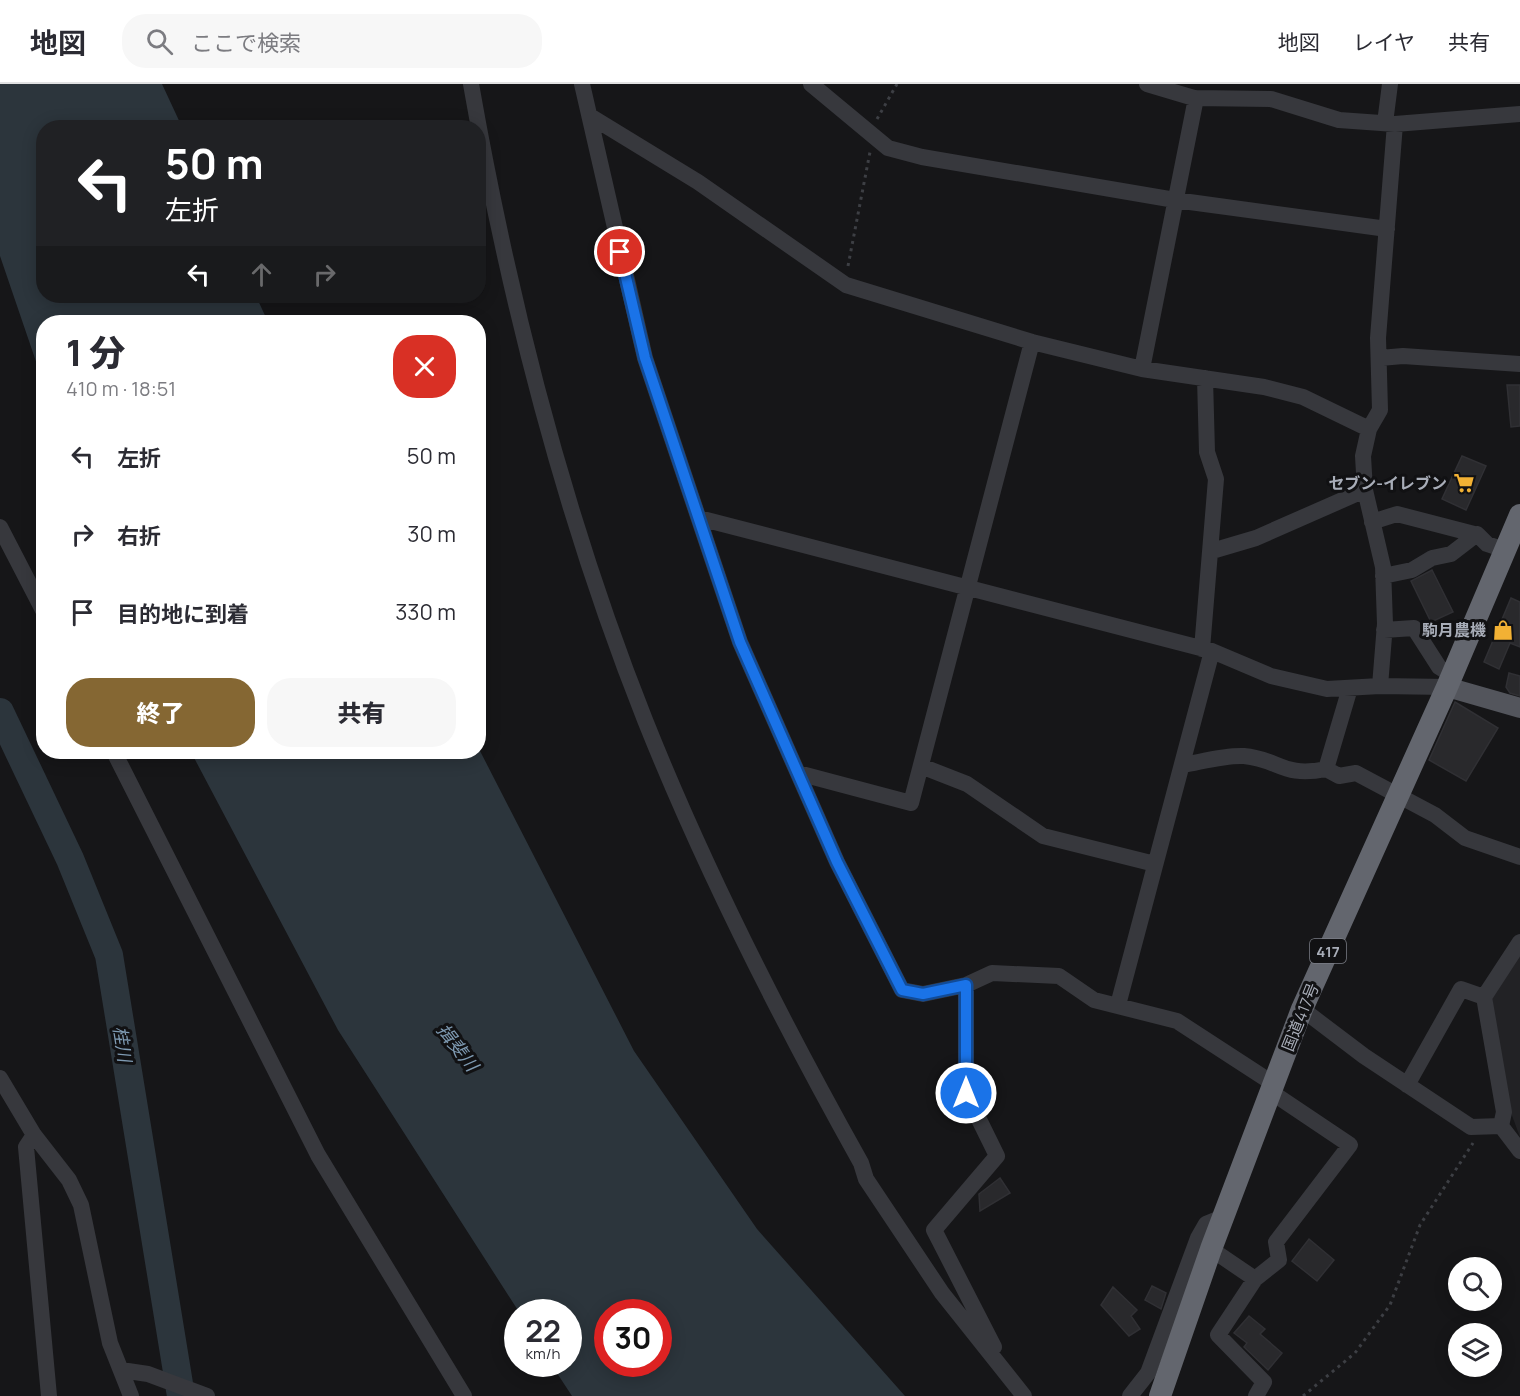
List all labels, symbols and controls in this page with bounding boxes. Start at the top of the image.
search box [122,14,542,68]
text: 地図 [30,23,86,61]
icon: search [143,25,176,58]
text: ここで検索 [191,28,301,58]
text: 地図 [1278,28,1320,56]
text: レイヤ [1353,28,1415,56]
text: 共有 [1448,28,1490,56]
text: 50 m [165,134,263,192]
icon: left [66,144,144,222]
text: 左折 [165,191,219,228]
pin [594,226,645,277]
icon: arrive [603,235,636,268]
icon: left [182,258,215,291]
icon: ahead [245,258,278,291]
icon: right [308,258,341,291]
text: 1 分 [66,328,126,377]
button: close [393,335,456,398]
text: 410 m · 18:51 [66,375,176,402]
icon: left [66,440,99,473]
text: 50 m [407,441,456,471]
text: 左折 [117,443,161,473]
supermarket icon: セブン-イレブン [1452,471,1476,495]
place label: セブン-イレブン [1328,472,1447,494]
icon: right [66,518,99,551]
text: 30 m [407,519,456,549]
text: 右折 [117,521,161,551]
icon: arrive [66,596,99,629]
text: 330 m [395,597,456,627]
text: 目的地に到着 [117,599,249,629]
shop icon: 駒月農機 [1491,618,1515,642]
place label: 駒月農機 [1422,619,1486,641]
button: 終了 [66,678,255,747]
button: 共有 [267,678,456,747]
road number: 417 [1310,939,1346,963]
street label: 国道417号 [1276,980,1324,1054]
water label: 揖斐川 [432,1018,485,1077]
water label: 桂川 [108,1024,138,1066]
position arrow [934,1061,998,1125]
map controls [1448,1257,1502,1377]
button: search [1448,1257,1502,1311]
speed limit sign: 30 [594,1299,672,1377]
text: 22 [525,1310,561,1351]
button: layers [1448,1323,1502,1377]
text: km/h [526,1343,560,1364]

